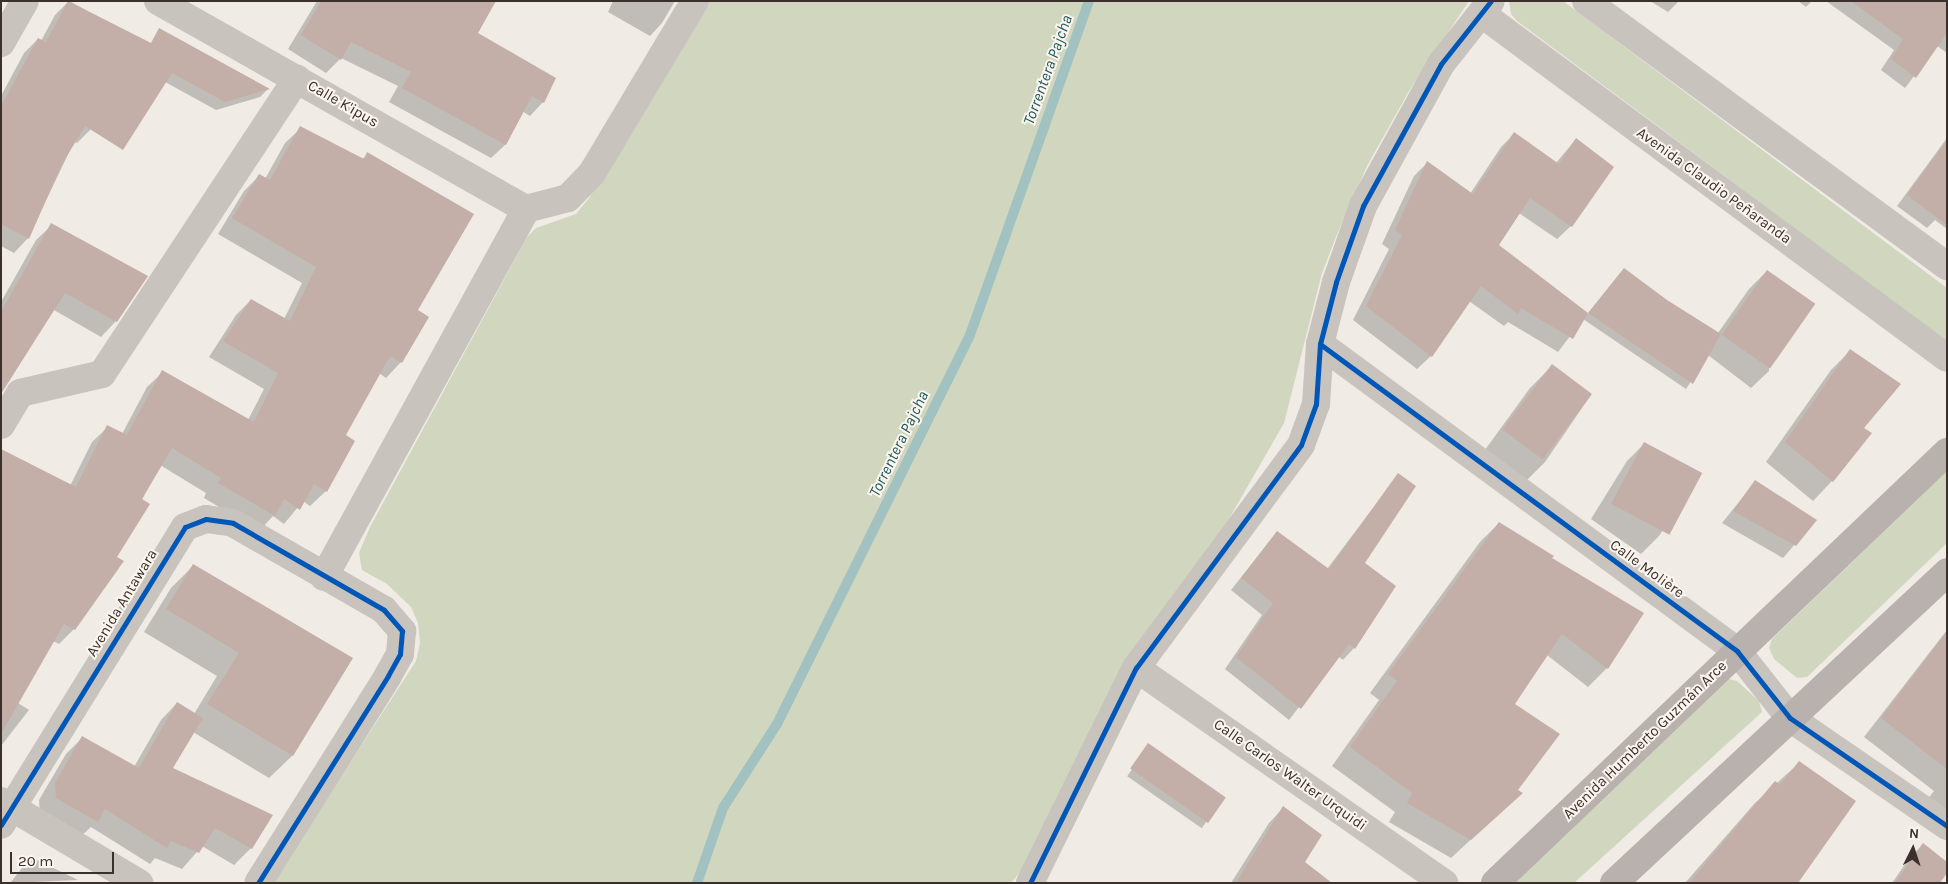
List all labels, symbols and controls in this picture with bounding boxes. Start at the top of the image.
water label: Torrentera Pajcha [1019,12,1077,128]
street label: Calle K'ipus [305,77,381,131]
street label: Avenida Claudio Peñaranda [1633,124,1795,248]
water label: Torrentera Pajcha [865,388,933,500]
street label: Calle Molière [1606,536,1688,602]
street label: Avenida Antawara [83,546,161,660]
street label: Avenida Humberto Guzmán Arce [1559,657,1731,823]
street label: Calle Carlos Walter Urquidi [1210,715,1370,835]
north arrow [1888,824,1938,874]
text: N [1908,825,1920,842]
scale bar [12,842,116,874]
text: 20 m [18,852,53,870]

